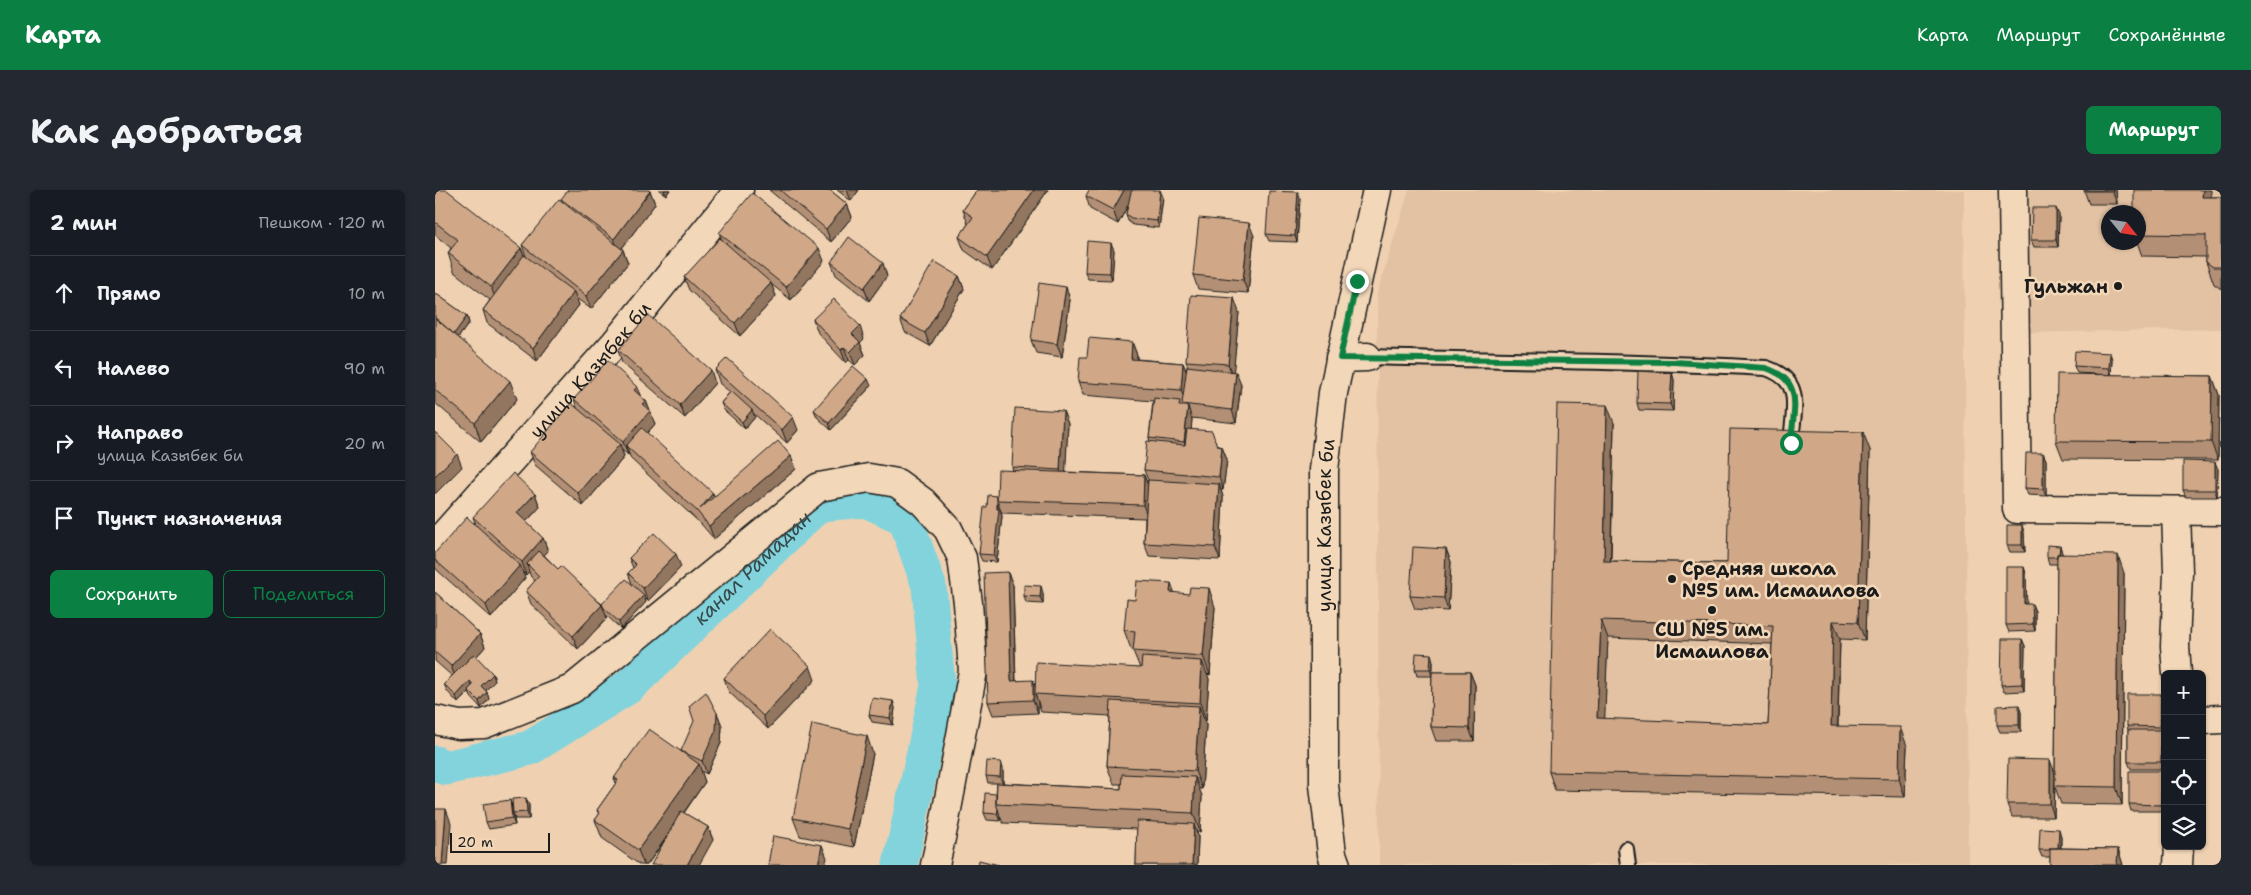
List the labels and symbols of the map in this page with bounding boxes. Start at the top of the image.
north arrow [2101,205,2146,250]
route end [1346,270,1369,293]
place label: Гульжан [2024,274,2108,299]
marker: Гульжан [2112,280,2124,292]
street label: улица Казыбек би [524,296,657,444]
route start [1780,432,1803,455]
street label: улица Казыбек би [1312,437,1341,612]
water label: канал Рамадан [688,505,817,630]
place label: Средняя школа №5 им. Исмаилова [1682,556,1879,603]
marker: Средняя школа №5 им. Исмаилова [1666,573,1678,585]
marker: СШ №5 им. Исмаилова [1706,604,1718,616]
place label: СШ №5 им. Исмаилова [1655,617,1769,664]
scale bar [450,830,550,853]

